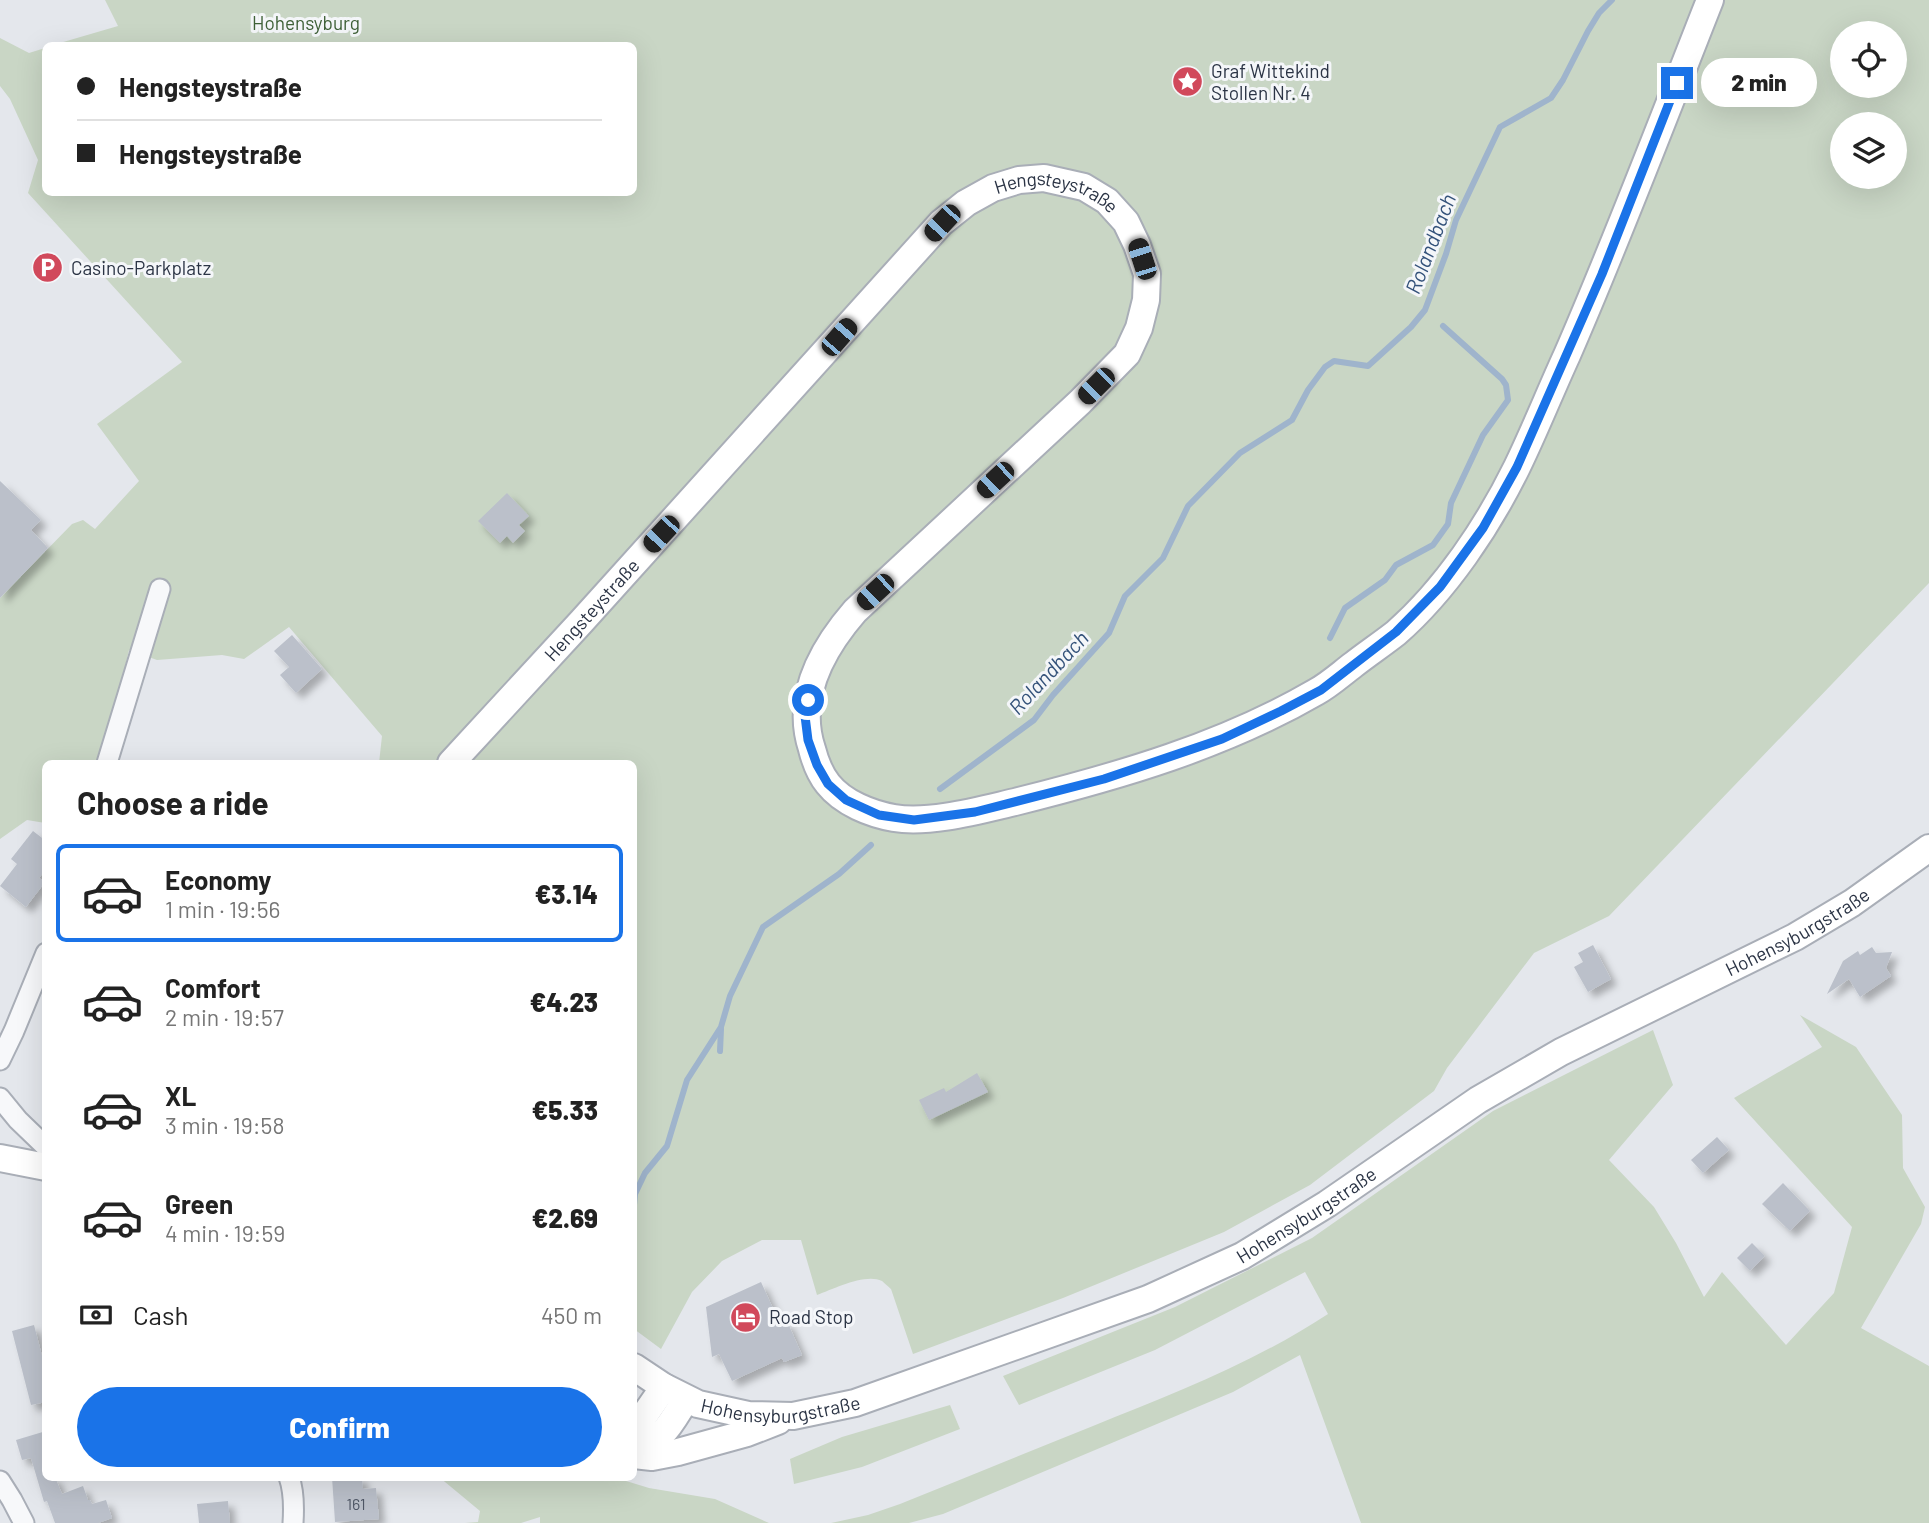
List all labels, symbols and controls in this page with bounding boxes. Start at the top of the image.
park label: Hohensyburg [252,11,360,34]
map controls [1830,21,1907,189]
button: locate [1830,21,1907,98]
callout: 2 min [1702,58,1817,108]
place label: Graf Wittekind Stollen Nr. 4 [1211,59,1330,104]
place icon: Graf Wittekind Stollen Nr. 4 [1171,65,1205,99]
route end [1661,67,1693,99]
text: 2 min [1731,68,1787,96]
text: Hengsteystraße [119,71,302,102]
button: layers [1830,112,1907,189]
text: Hengsteystraße [119,138,302,169]
street label: Hengsteystraße [991,166,1124,217]
water label: Rolandbach [1399,190,1460,297]
car [920,200,965,246]
car [1126,236,1159,282]
parking icon: Casino-Parkplatz [31,251,65,285]
place label: Casino-Parkplatz [71,256,211,279]
car [818,314,861,360]
car [1074,364,1119,408]
car [973,458,1018,502]
car [639,511,684,557]
street label: Hengsteystraße [539,554,644,665]
car [853,570,898,614]
water label: Rolandbach [1003,625,1093,719]
route start [792,684,824,716]
text: Choose a ride [77,783,269,821]
icon: car [81,862,144,925]
text: Economy [165,864,271,895]
text: €3.14 [535,878,598,909]
street label: Hohensyburgstraße [1721,882,1874,980]
text: 1 min · 19:56 [165,895,280,923]
icon: car [81,970,144,1033]
text: Comfort [165,972,261,1003]
text: €4.23 [530,986,598,1017]
text: 2 min · 19:57 [165,1003,284,1031]
icon: car [81,1078,144,1141]
text: XL [165,1080,196,1111]
text: €5.33 [532,1094,598,1125]
text: 3 min · 19:58 [165,1111,284,1139]
street label: Hohensyburgstraße [1232,1162,1380,1268]
icon: car [81,1186,144,1249]
text: Green [165,1188,233,1219]
text: €2.69 [532,1202,598,1233]
text: 4 min · 19:59 [165,1219,285,1247]
icon: cash [77,1296,115,1334]
text: Cash [133,1299,188,1330]
hotel icon: Road Stop [729,1300,763,1334]
text: 450 m [541,1301,602,1329]
place label: Road Stop [769,1305,853,1328]
button: Confirm [77,1387,602,1467]
street label: Hohensyburgstraße [699,1390,862,1427]
house number: 161 [346,1494,366,1513]

